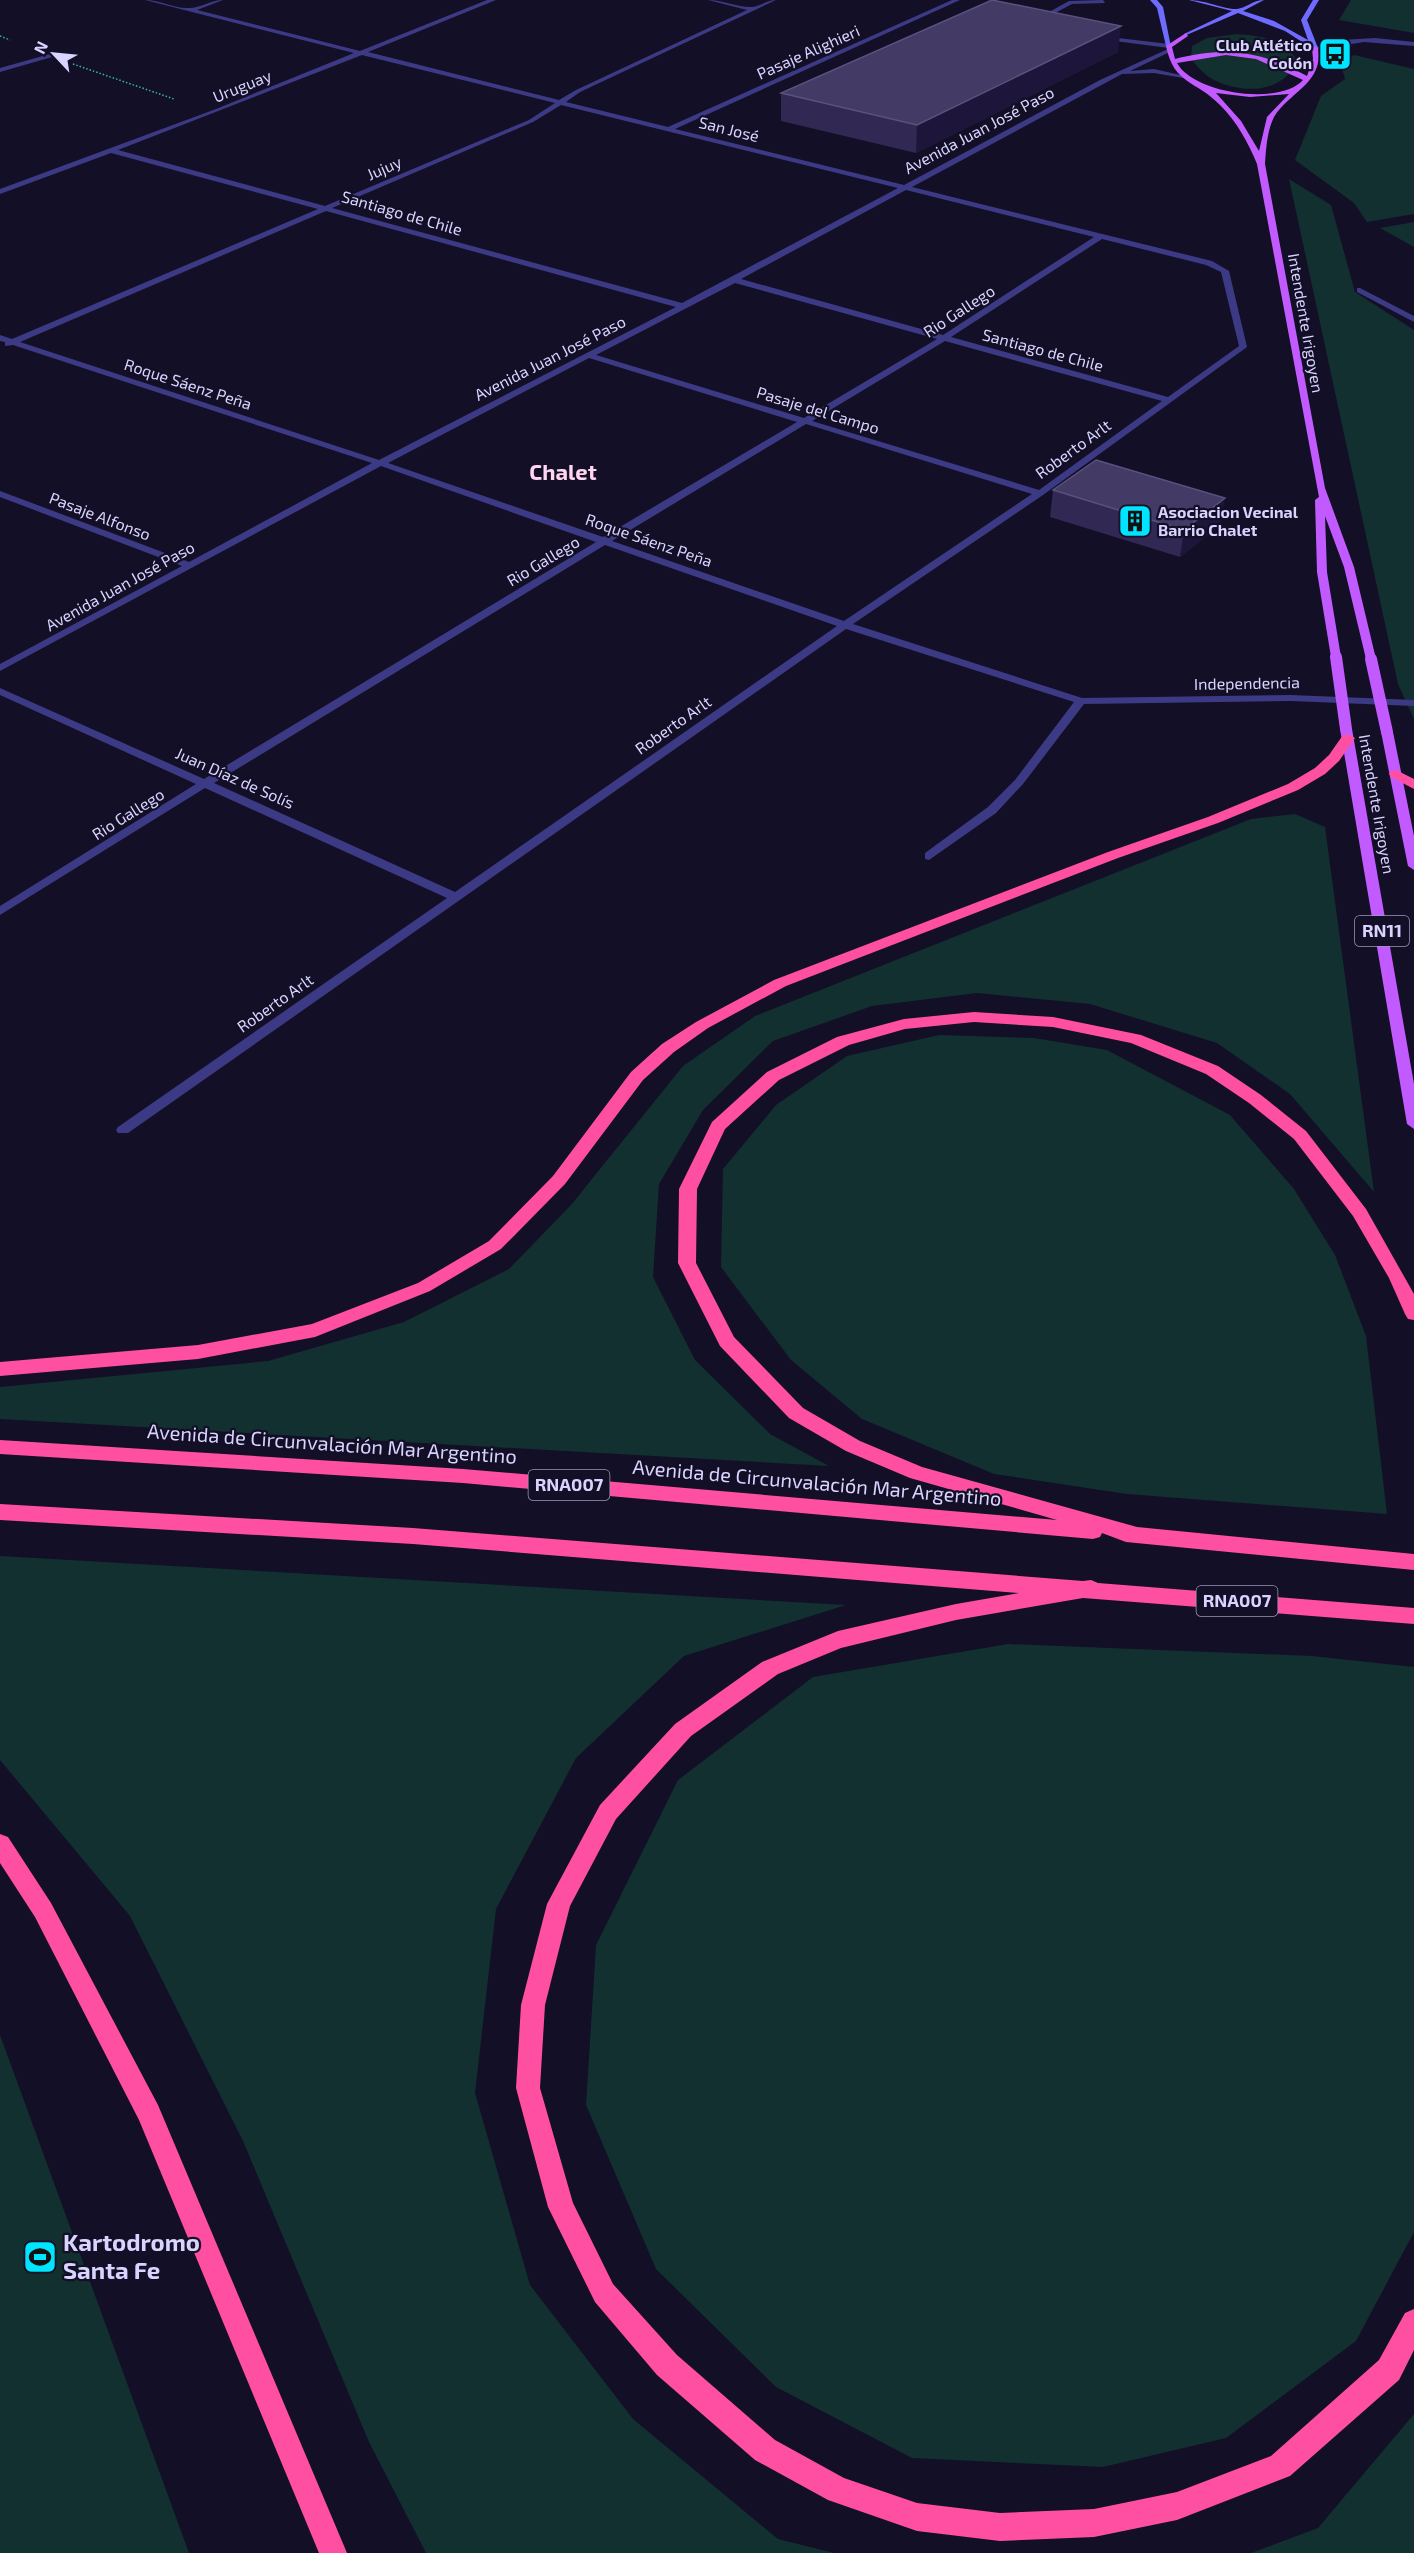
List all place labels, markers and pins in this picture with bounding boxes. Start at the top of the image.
place label: Club Atlético Colón [1216,35,1312,72]
bus stop icon: Club Atlético Colón [1317,36,1353,72]
place label: Asociacion Vecinal Barrio Chalet [1158,502,1299,539]
building icon: Asociacion Vecinal Barrio Chalet [1117,503,1153,539]
place label: Kartodromo Santa Fe [63,2227,200,2284]
sports icon: Kartodromo Santa Fe [22,2239,58,2275]

